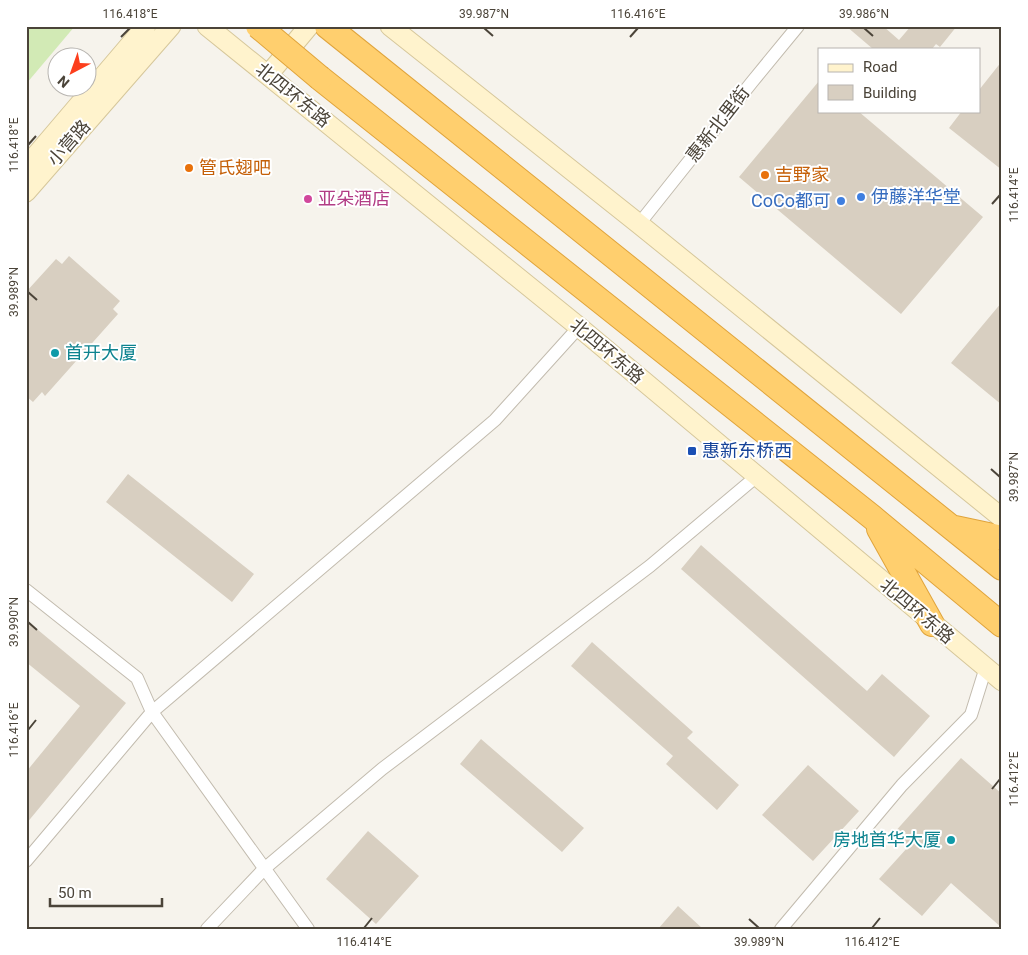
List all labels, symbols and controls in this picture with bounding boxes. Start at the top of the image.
text: 116.418°E [103,7,158,21]
text: 39.987°N [459,7,509,21]
text: 116.416°E [611,7,666,21]
text: 39.986°N [839,7,889,21]
north arrow [48,48,98,98]
legend [818,48,980,112]
street label: 北四环东路 [252,58,335,131]
text: Road [863,58,897,76]
text: N [54,73,72,91]
street label: 惠新北里街 [682,82,754,166]
text: Building [863,84,917,102]
street label: 小营路 [43,115,94,170]
text: 116.418°E [7,117,21,172]
place label: 管氏翅吧 [199,157,271,178]
marker: 管氏翅吧 [183,162,195,174]
place label: 吉野家 [775,164,829,185]
text: 116.414°E [1007,167,1021,222]
marker: 吉野家 [759,169,771,181]
place label: 伊藤洋华堂 [871,186,961,207]
place label: 亚朵酒店 [318,188,390,209]
place label: CoCo都可 [751,190,831,211]
marker: 伊藤洋华堂 [855,191,867,203]
marker: 亚朵酒店 [302,193,314,205]
marker: CoCo都可 [835,195,847,207]
text: 39.989°N [7,267,21,317]
street label: 北四环东路 [566,314,649,388]
place label: 首开大厦 [65,342,137,363]
marker: 首开大厦 [49,347,61,359]
place label: 惠新东桥西 [702,440,792,461]
marker: 惠新东桥西 [686,445,698,457]
text: 39.987°N [1007,452,1021,502]
street label: 北四环东路 [876,574,959,648]
text: 39.990°N [7,597,21,647]
text: 116.416°E [7,702,21,757]
text: 116.412°E [1007,751,1021,806]
place label: 房地首华大厦 [833,829,941,850]
marker: 房地首华大厦 [945,834,957,846]
scale bar [50,875,162,907]
text: 50 m [58,884,92,902]
text: 116.414°E [337,935,392,949]
text: 39.989°N [734,935,784,949]
text: 116.412°E [845,935,900,949]

